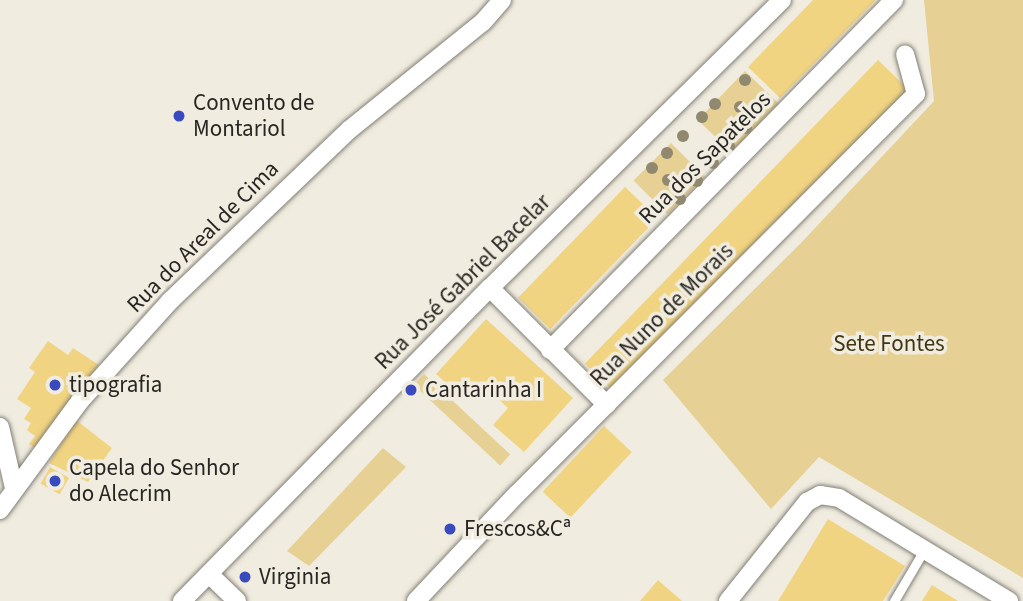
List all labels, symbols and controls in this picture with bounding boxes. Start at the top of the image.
street label: Rua dos Sapatelos [633,86,777,230]
place label: Convento de Montariol [193,89,315,143]
marker: Convento de Montariol [171,108,187,124]
street label: Rua do Areal de Cima [121,155,285,319]
street label: Rua José Gabriel Bacelar [370,189,556,375]
street label: Rua Nuno de Morais [585,238,739,392]
park label: Sete Fontes [833,330,945,358]
place label: tipografia [69,371,162,399]
place label: Cantarinha I [425,376,542,404]
marker: tipografia [47,377,63,393]
marker: Cantarinha I [403,382,419,398]
place label: Capela do Senhor do Alecrim [69,454,239,508]
marker: Capela do Senhor do Alecrim [47,473,63,489]
place label: Frescos&Cª [464,515,571,543]
marker: Frescos&Cª [442,521,458,537]
place label: Virginia [259,563,331,591]
marker: Virginia [237,569,253,585]

